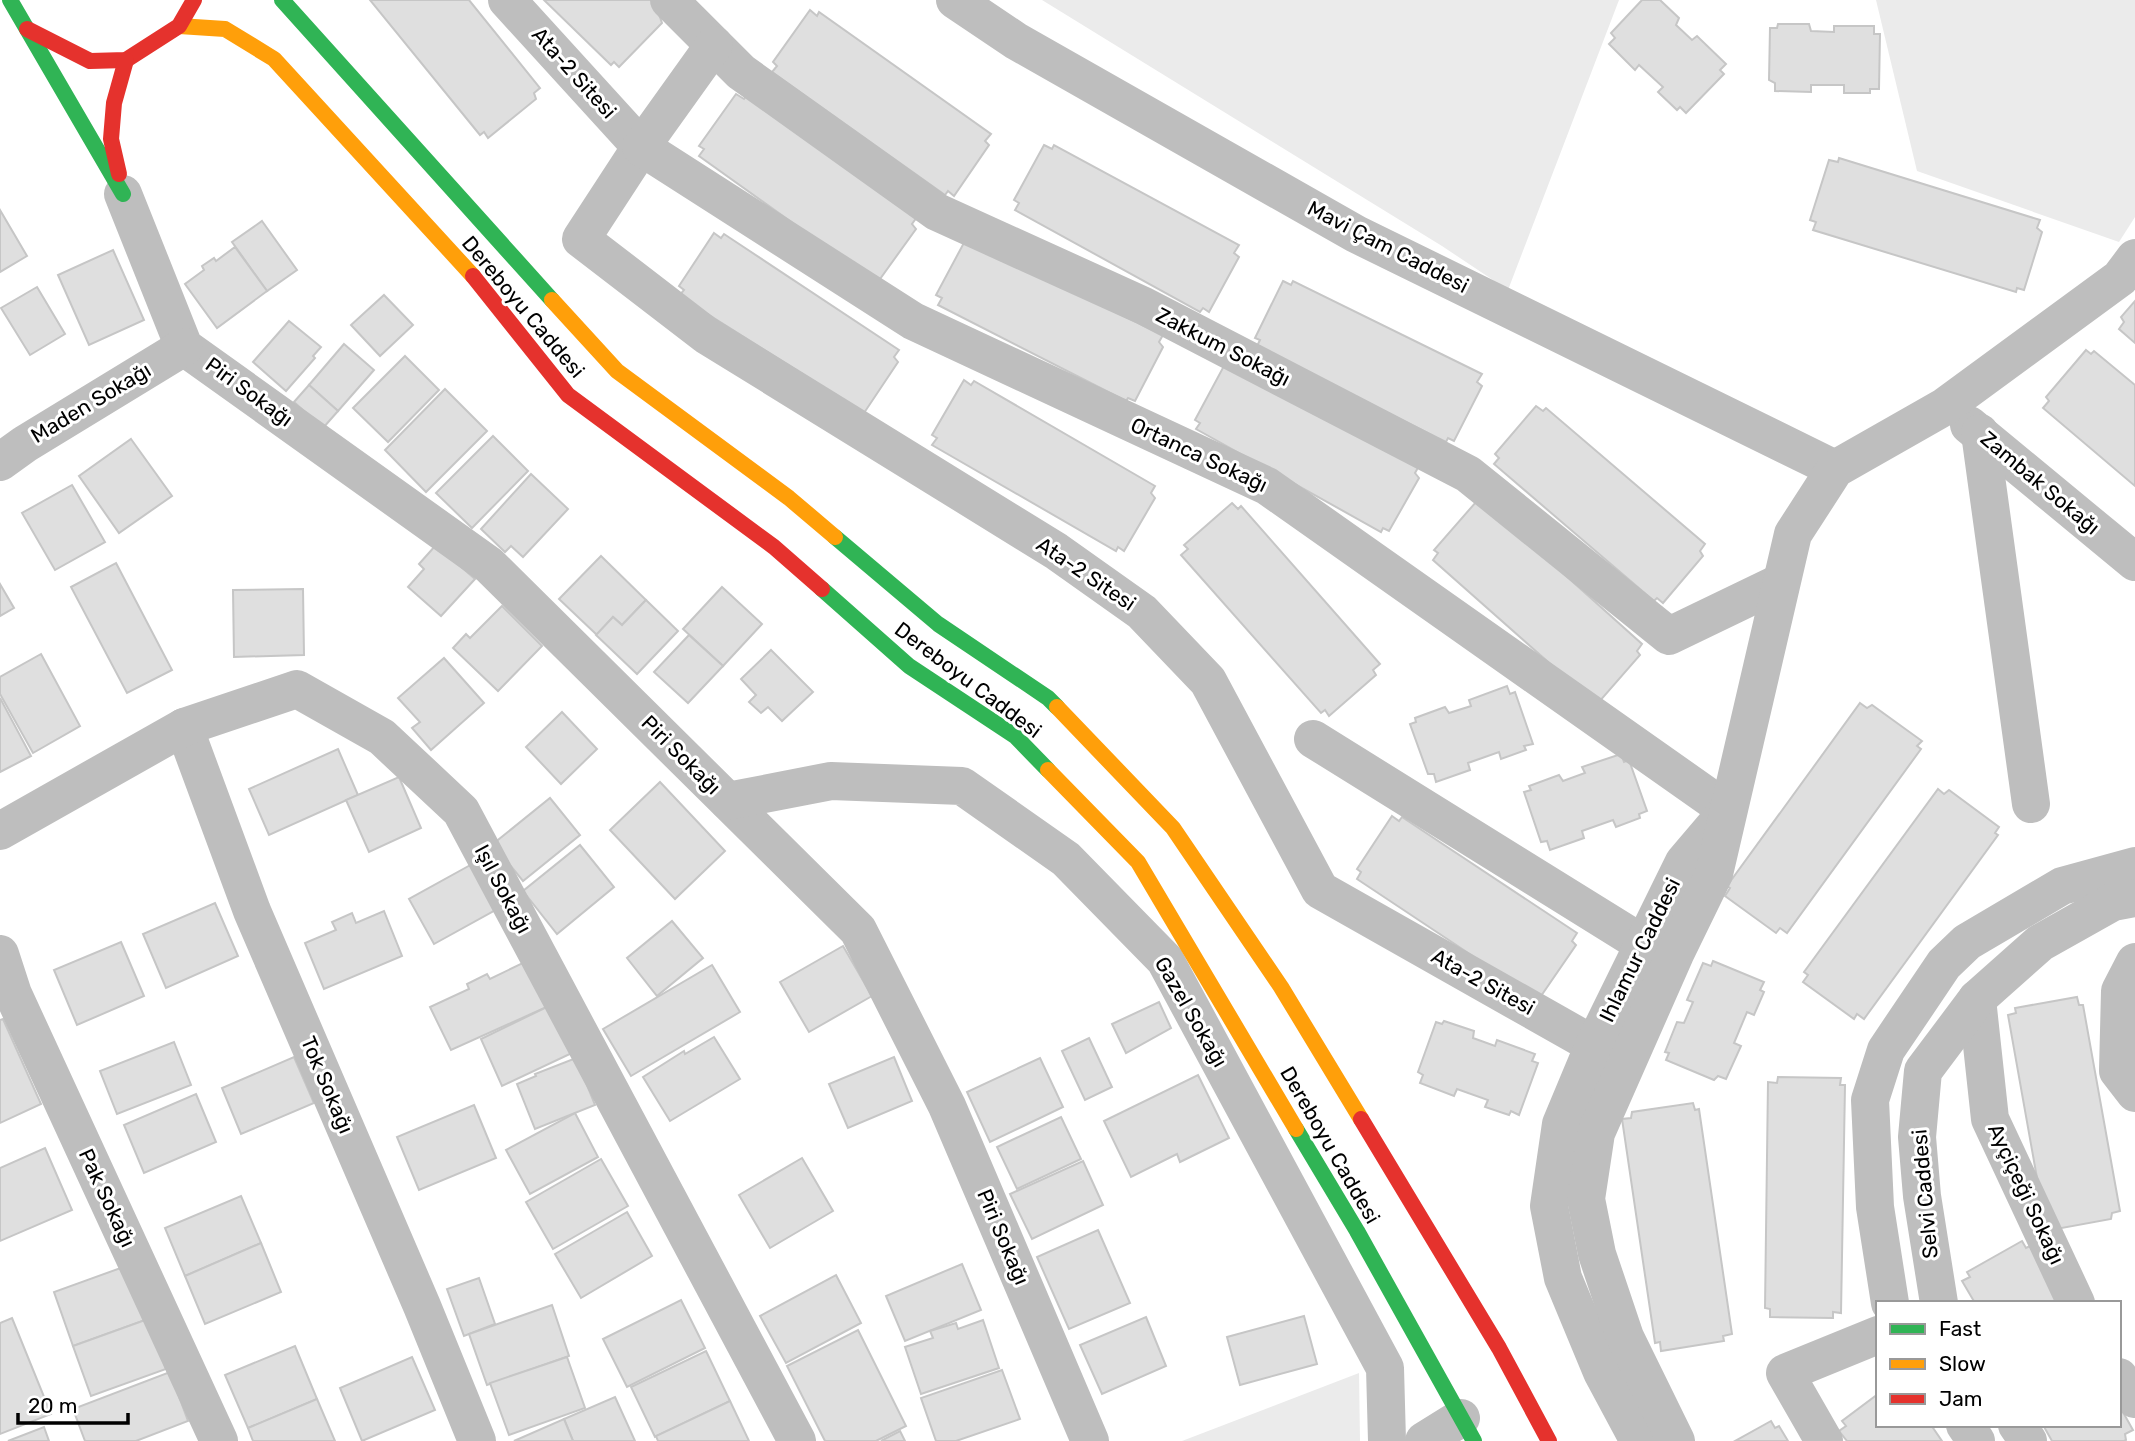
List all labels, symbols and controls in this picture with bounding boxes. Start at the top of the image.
street label: Ata-2 Sitesi [527,22,622,123]
street label: Mavi Çam Caddesi [1304,195,1473,298]
street label: Dereboyu Caddesi [457,231,590,383]
street label: Zakkum Sokağı [1152,302,1295,391]
street label: Piri Sokağı [201,352,298,432]
street label: Maden Sokağı [26,357,155,448]
street label: Ortanca Sokağı [1127,412,1272,497]
street label: Zambak Sokağı [1976,426,2105,540]
street label: Ata-2 Sitesi [1032,531,1141,616]
street label: Dereboyu Caddesi [890,616,1047,743]
street label: Piri Sokağı [637,710,726,799]
street label: Işıl Sokağı [470,840,537,937]
street label: Ihlamur Caddesi [1594,874,1685,1026]
street label: Ata-2 Sitesi [1427,943,1539,1020]
street label: Gazel Sokağı [1150,952,1233,1071]
street label: Tok Sokağı [296,1033,359,1137]
street label: Dereboyu Caddesi [1275,1062,1386,1228]
street label: Ayçiçeği Sokağı [1983,1119,2070,1268]
street label: Selvi Caddesi [1906,1128,1943,1260]
street label: Pak Sokağı [74,1145,141,1251]
street label: Piri Sokağı [972,1185,1035,1289]
legend [1876,1301,2121,1427]
text: Fast [1939,1316,1981,1341]
text: Slow [1939,1351,1986,1376]
scale bar [18,1382,128,1426]
text: Jam [1939,1386,1983,1411]
text: 20 m [28,1393,77,1418]

